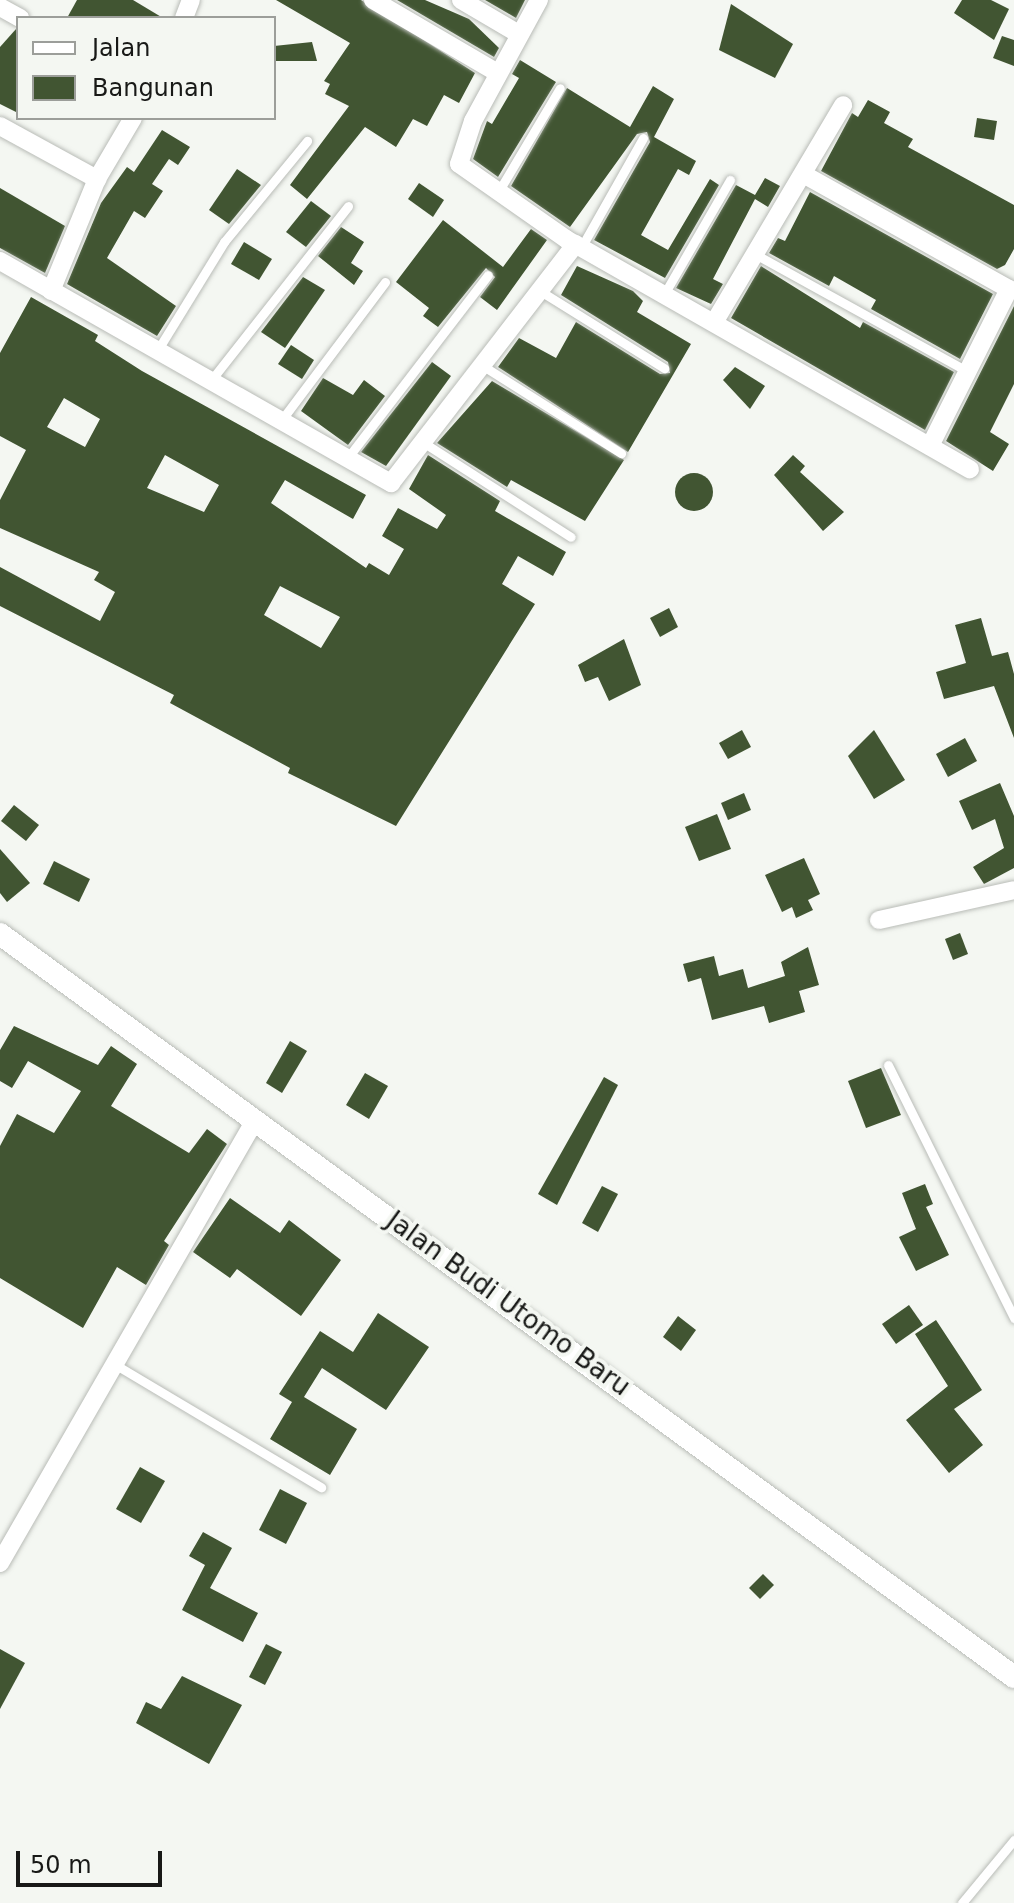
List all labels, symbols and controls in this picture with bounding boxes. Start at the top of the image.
legend [16,16,276,120]
text: Jalan [92,34,150,62]
text: Bangunan [92,74,214,102]
street label: Jalan Budi Utomo Baru [380,1205,636,1403]
scale bar [20,1835,166,1885]
text: 50 m [30,1851,92,1879]

